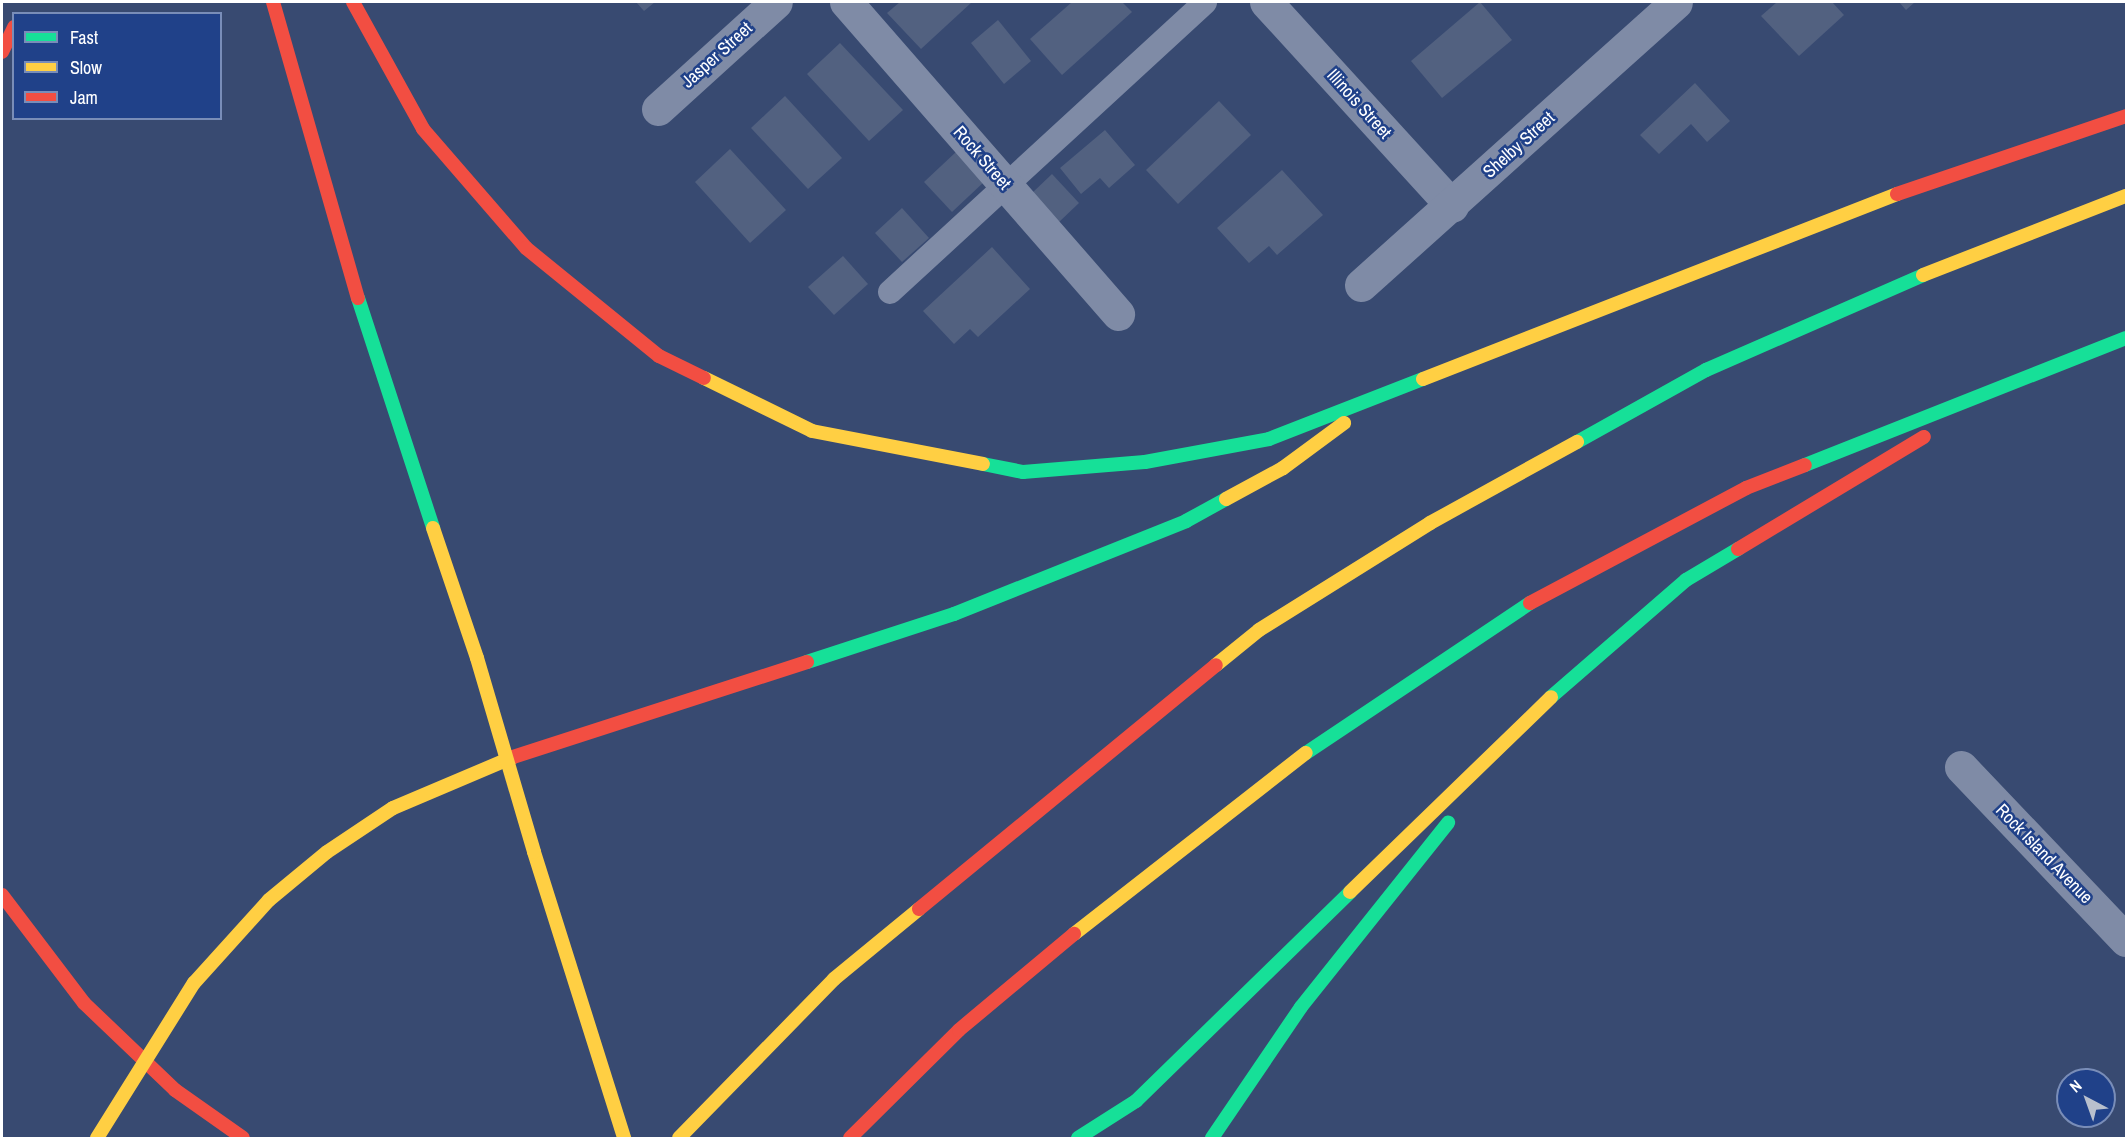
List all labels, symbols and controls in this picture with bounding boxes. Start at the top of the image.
legend [12,12,222,120]
street label: Jasper Street [677,18,757,92]
text: Fast [70,25,98,50]
text: Slow [70,55,102,80]
street label: Illinois Street [1322,65,1396,143]
text: Jam [70,85,98,110]
street label: Shelby Street [1479,107,1559,183]
street label: Rock Street [949,122,1015,194]
street label: Rock Island Avenue [1991,799,2097,909]
north arrow [2056,1068,2116,1128]
text: N [2065,1075,2086,1097]

